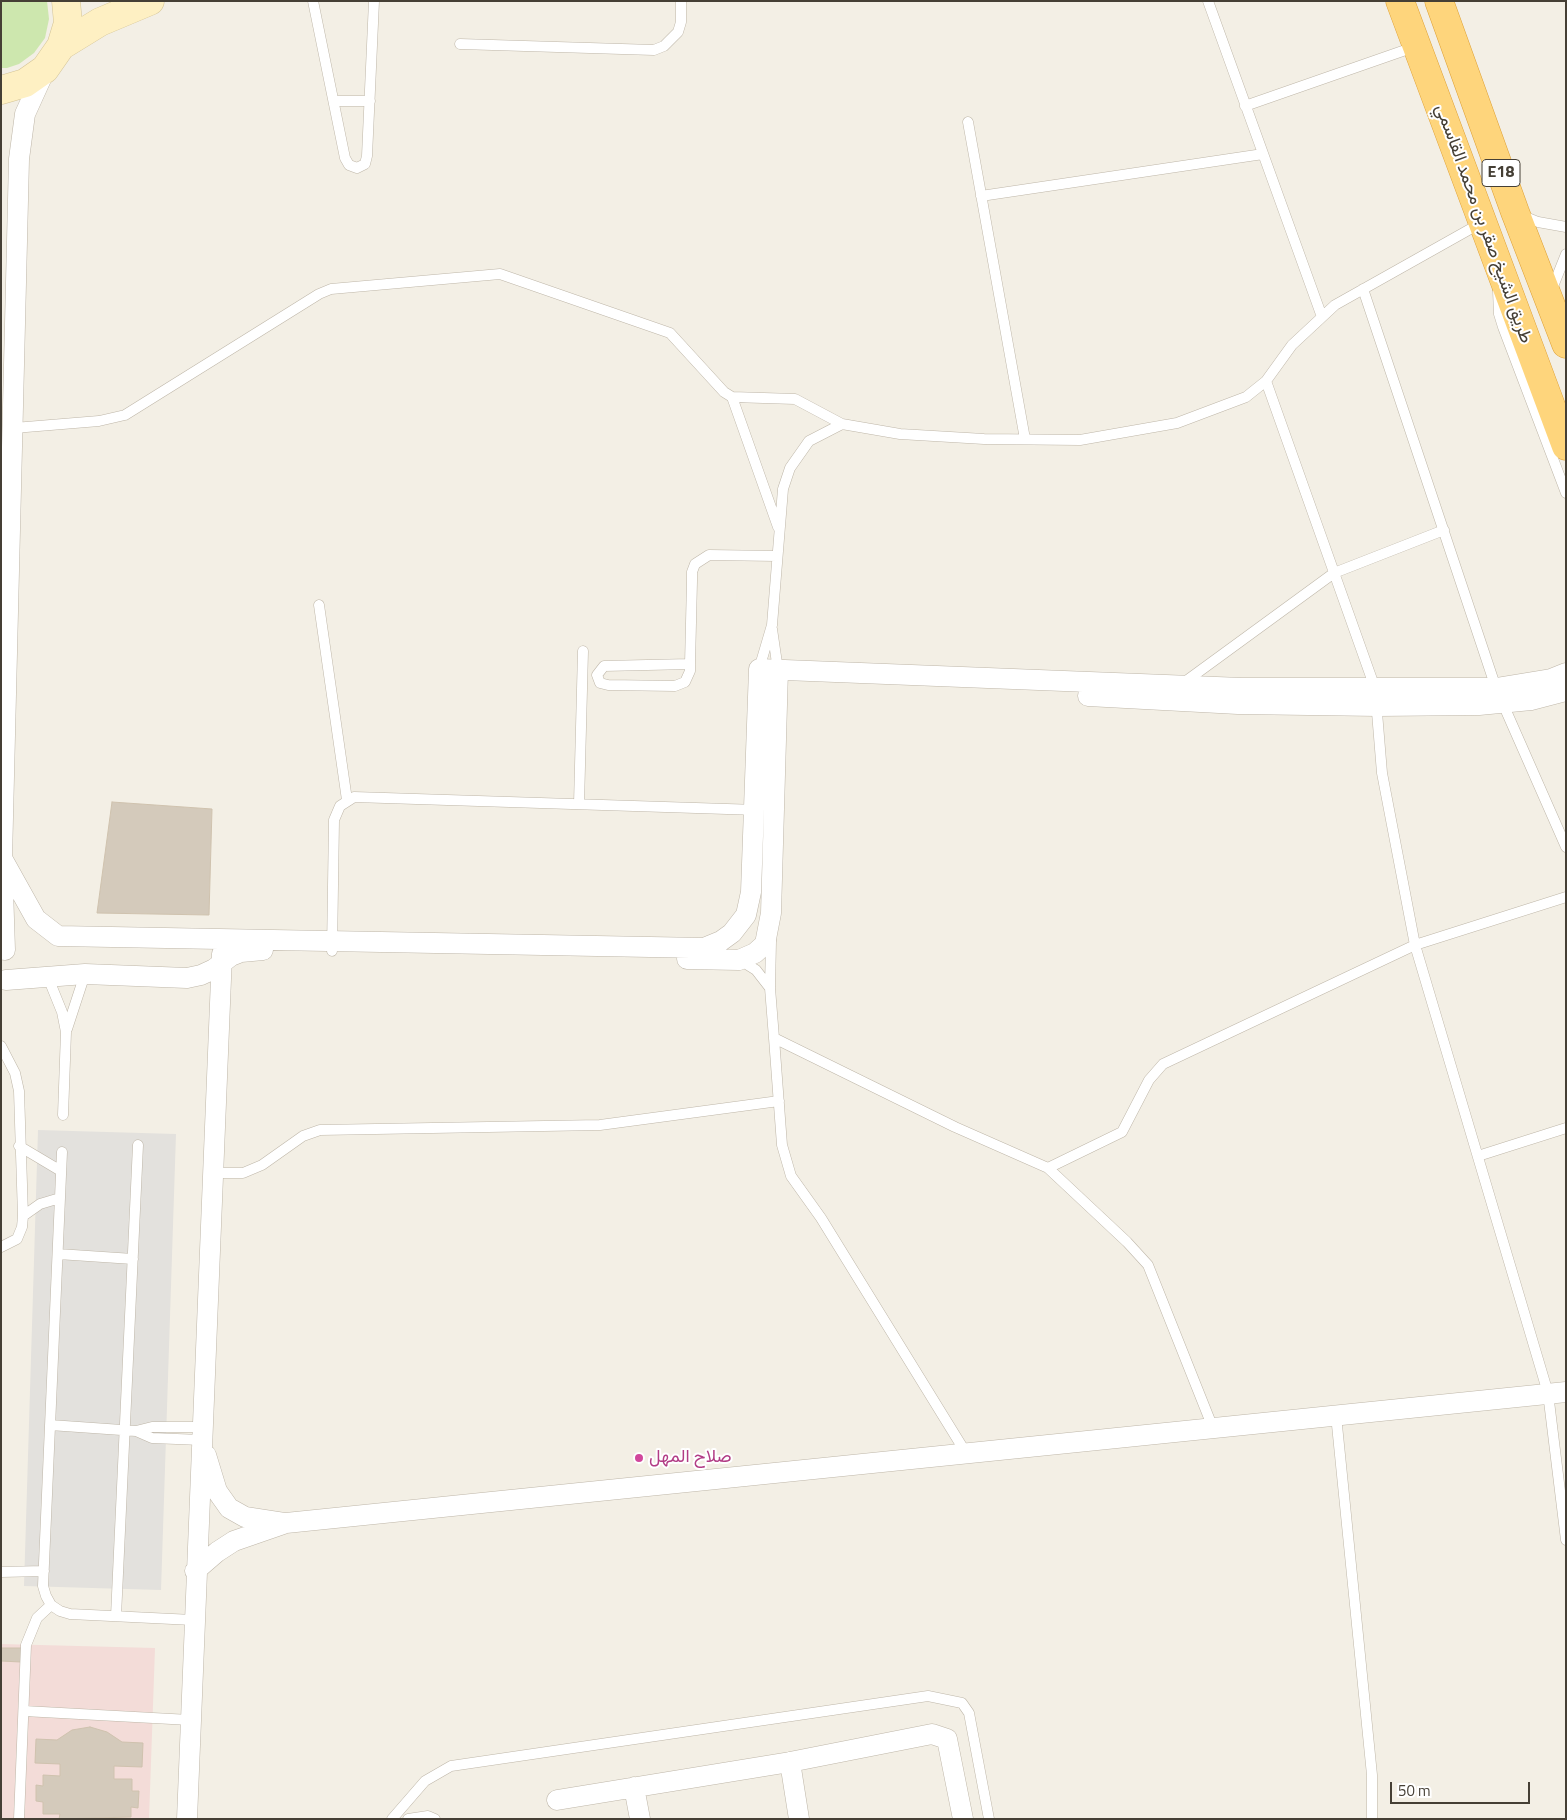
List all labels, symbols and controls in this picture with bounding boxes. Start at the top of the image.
street label: طريق الشيخ صقر بن محمد القاسمي [1430,101,1536,347]
road number: E18 [1482,160,1520,187]
place label: صلاح المهل [649,1447,732,1469]
marker: صلاح المهل [633,1452,645,1464]
scale bar [1392,1772,1532,1804]
text: 50 m [1398,1779,1431,1802]

